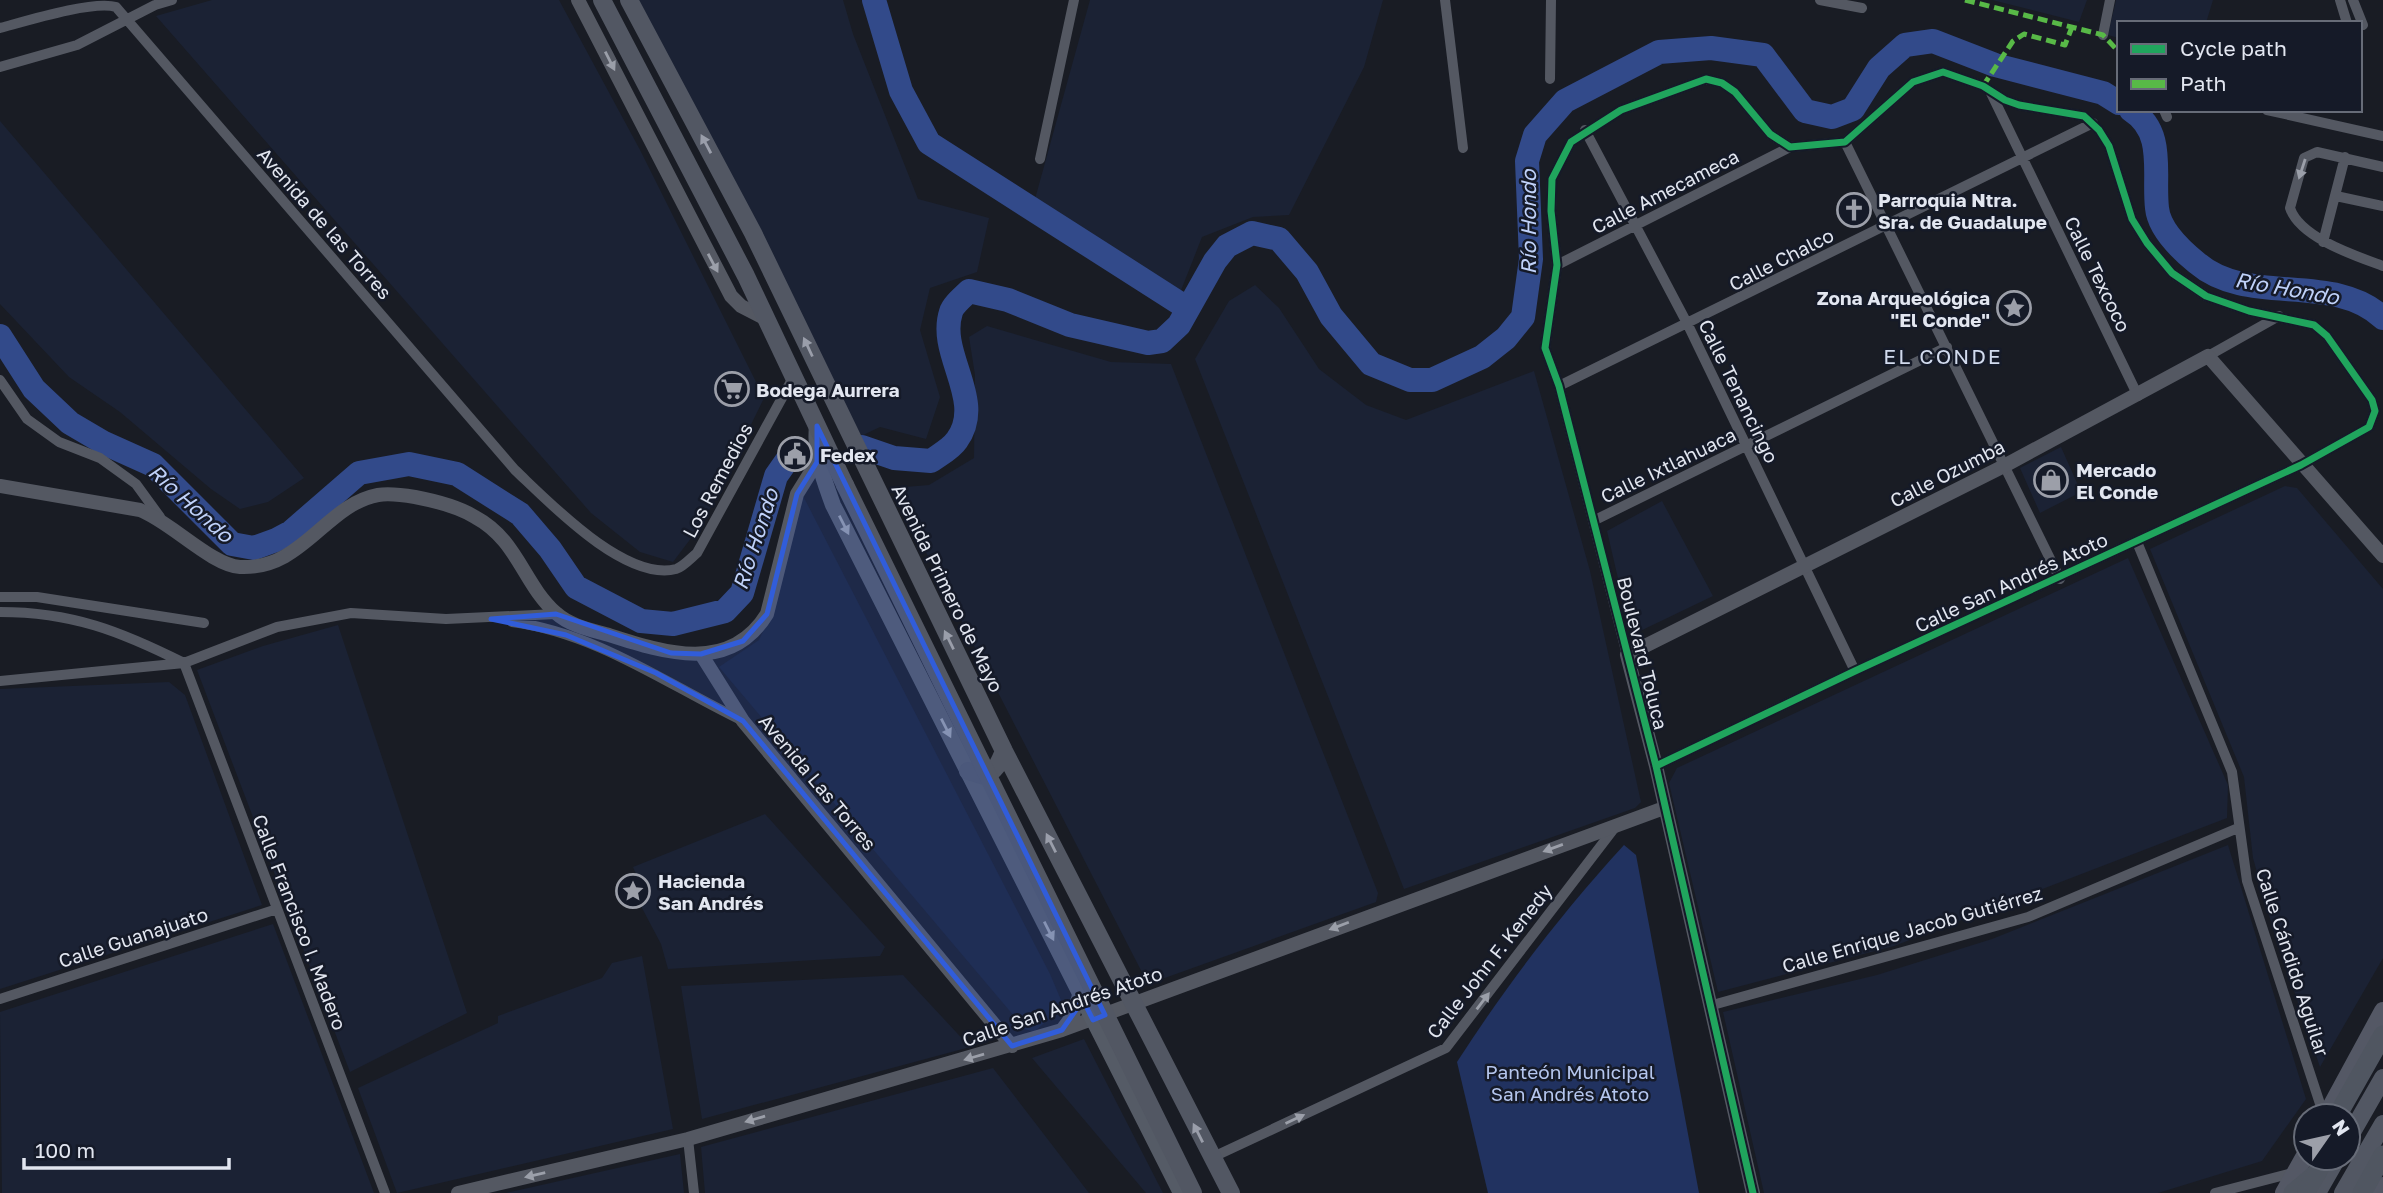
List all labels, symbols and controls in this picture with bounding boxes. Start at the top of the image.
legend [2117,21,2362,112]
text: Cycle path [2180,35,2287,61]
one-way arrow [604,51,615,71]
text: Path [2180,70,2227,96]
one-way arrow [700,134,711,154]
street label: Avenida de las Torres [253,143,397,303]
street label: Calle Amecameca [1588,144,1742,238]
one-way arrow [2296,158,2307,179]
water label: Río Hondo [1515,168,1541,274]
place label: Parroquia Ntra. Sra. de Guadalupe [1878,188,2047,233]
church icon: Parroquia Ntra. Sra. de Guadalupe [1835,191,1873,229]
street label: Calle Texcoco [2060,212,2136,336]
street label: Calle Chalco [1725,223,1837,295]
one-way arrow [708,253,719,273]
water label: Río Hondo [2233,266,2342,310]
place label: Zona Arqueológica "El Conde" [1817,286,1990,331]
place icon: Zona Arqueológica "El Conde" [1995,289,2033,327]
street label: Calle Tenancingo [1694,315,1784,467]
one-way arrow [802,337,813,357]
district label: EL CONDE [1883,343,2003,369]
supermarket icon: Bodega Aurrera [713,370,751,408]
place label: Bodega Aurrera [756,378,900,401]
street label: Los Remedios [677,419,757,541]
street label: Calle Ixtlahuaca [1597,422,1739,508]
street label: Calle Ozumba [1886,434,2008,512]
public building icon: Fedex [776,435,814,473]
place label: Fedex [820,443,876,466]
water label: Río Hondo [143,458,240,549]
place label: Mercado El Conde [2076,458,2158,503]
shop icon: Mercado El Conde [2032,461,2070,499]
street label: Avenida Primero de Mayo [888,480,1008,696]
water label: Río Hondo [726,484,784,593]
one-way arrow [838,515,849,535]
street label: Calle San Andrés Atoto [1911,527,2111,637]
street label: Boulevard Toluca [1613,574,1673,732]
one-way arrow [944,630,955,650]
street label: Avenida Las Torres [754,709,882,855]
one-way arrow [941,718,952,738]
street label: Calle Francisco I. Madero [248,811,352,1033]
one-way arrow [1045,833,1056,853]
one-way arrow [1542,843,1563,854]
street label: Calle Cándido Aguilar [2252,865,2334,1059]
place label: Hacienda San Andrés [658,869,764,914]
place icon: Hacienda San Andrés [614,872,652,910]
street label: Calle John F. Kenedy [1422,879,1557,1043]
street label: Calle Enrique Jacob Gutiérrez [1779,881,2045,977]
street label: Calle Guanajuato [55,902,211,972]
one-way arrow [1043,921,1054,941]
one-way arrow [1328,921,1349,932]
street label: Calle San Andrés Atoto [959,961,1165,1051]
one-way arrow [1476,992,1490,1010]
one-way arrow [963,1052,984,1062]
park label: Panteón Municipal San Andrés Atoto [1485,1060,1655,1105]
north arrow [2292,1102,2362,1172]
one-way arrow [1285,1113,1305,1125]
one-way arrow [745,1115,766,1125]
text: N [2328,1115,2355,1140]
one-way arrow [1193,1123,1205,1143]
scale bar [24,1126,229,1170]
text: 100 m [35,1137,95,1163]
one-way arrow [524,1170,546,1181]

